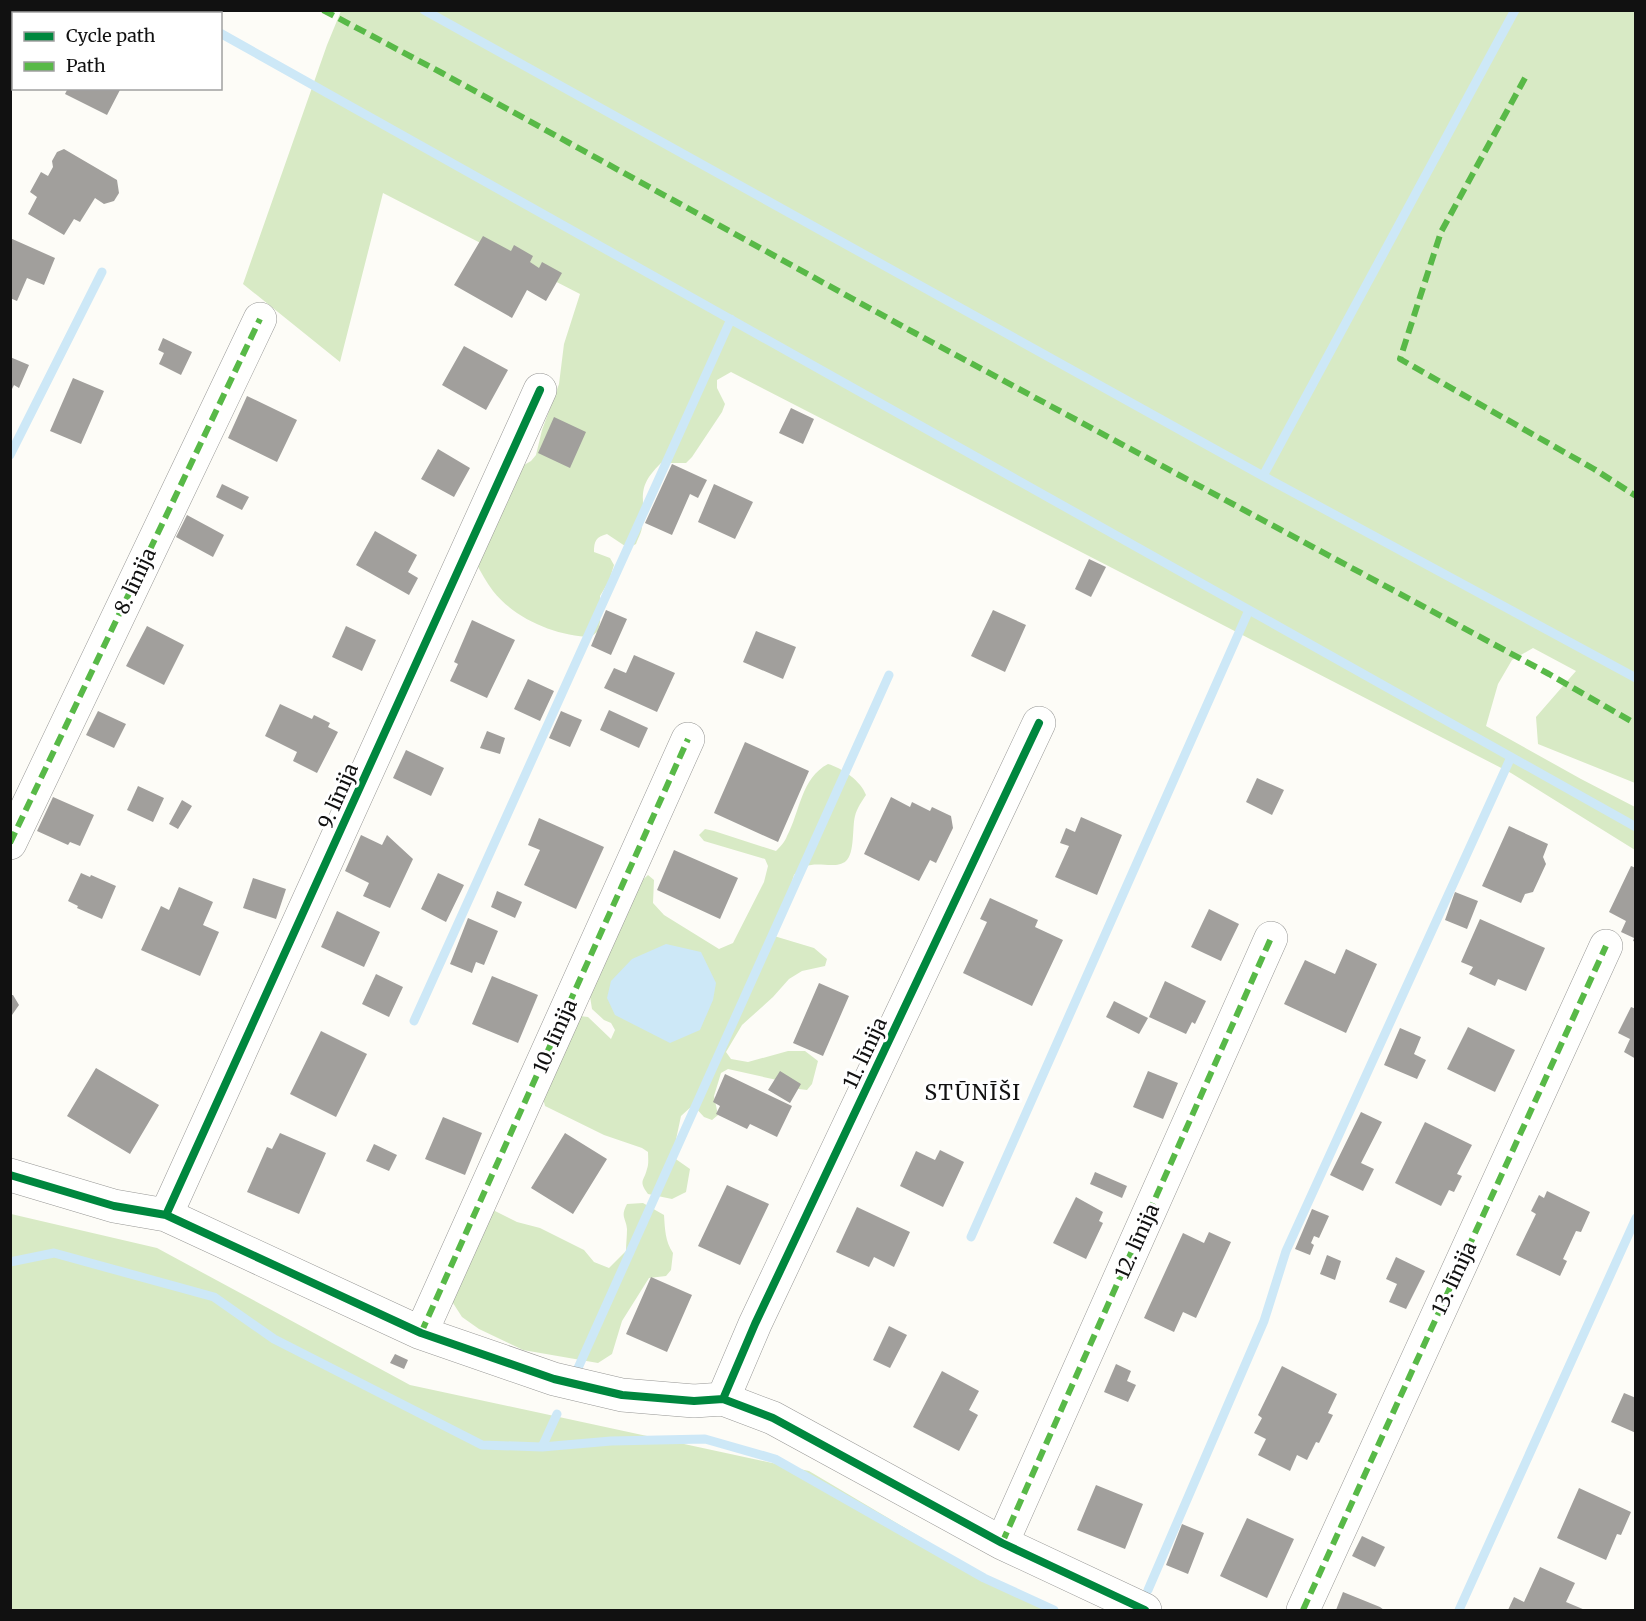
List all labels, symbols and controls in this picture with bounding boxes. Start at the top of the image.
legend [12,12,222,90]
text: Cycle path [66,24,156,47]
text: Path [66,54,106,77]
street label: 8. līnija [108,543,161,618]
street label: 9. līnija [312,759,363,832]
street label: 10. līnija [527,995,582,1077]
street label: 11. līnija [837,1013,892,1092]
district label: STŪNĪŠI [924,1079,1022,1106]
street label: 12. līnija [1109,1199,1164,1282]
street label: 13. līnija [1426,1237,1481,1318]

